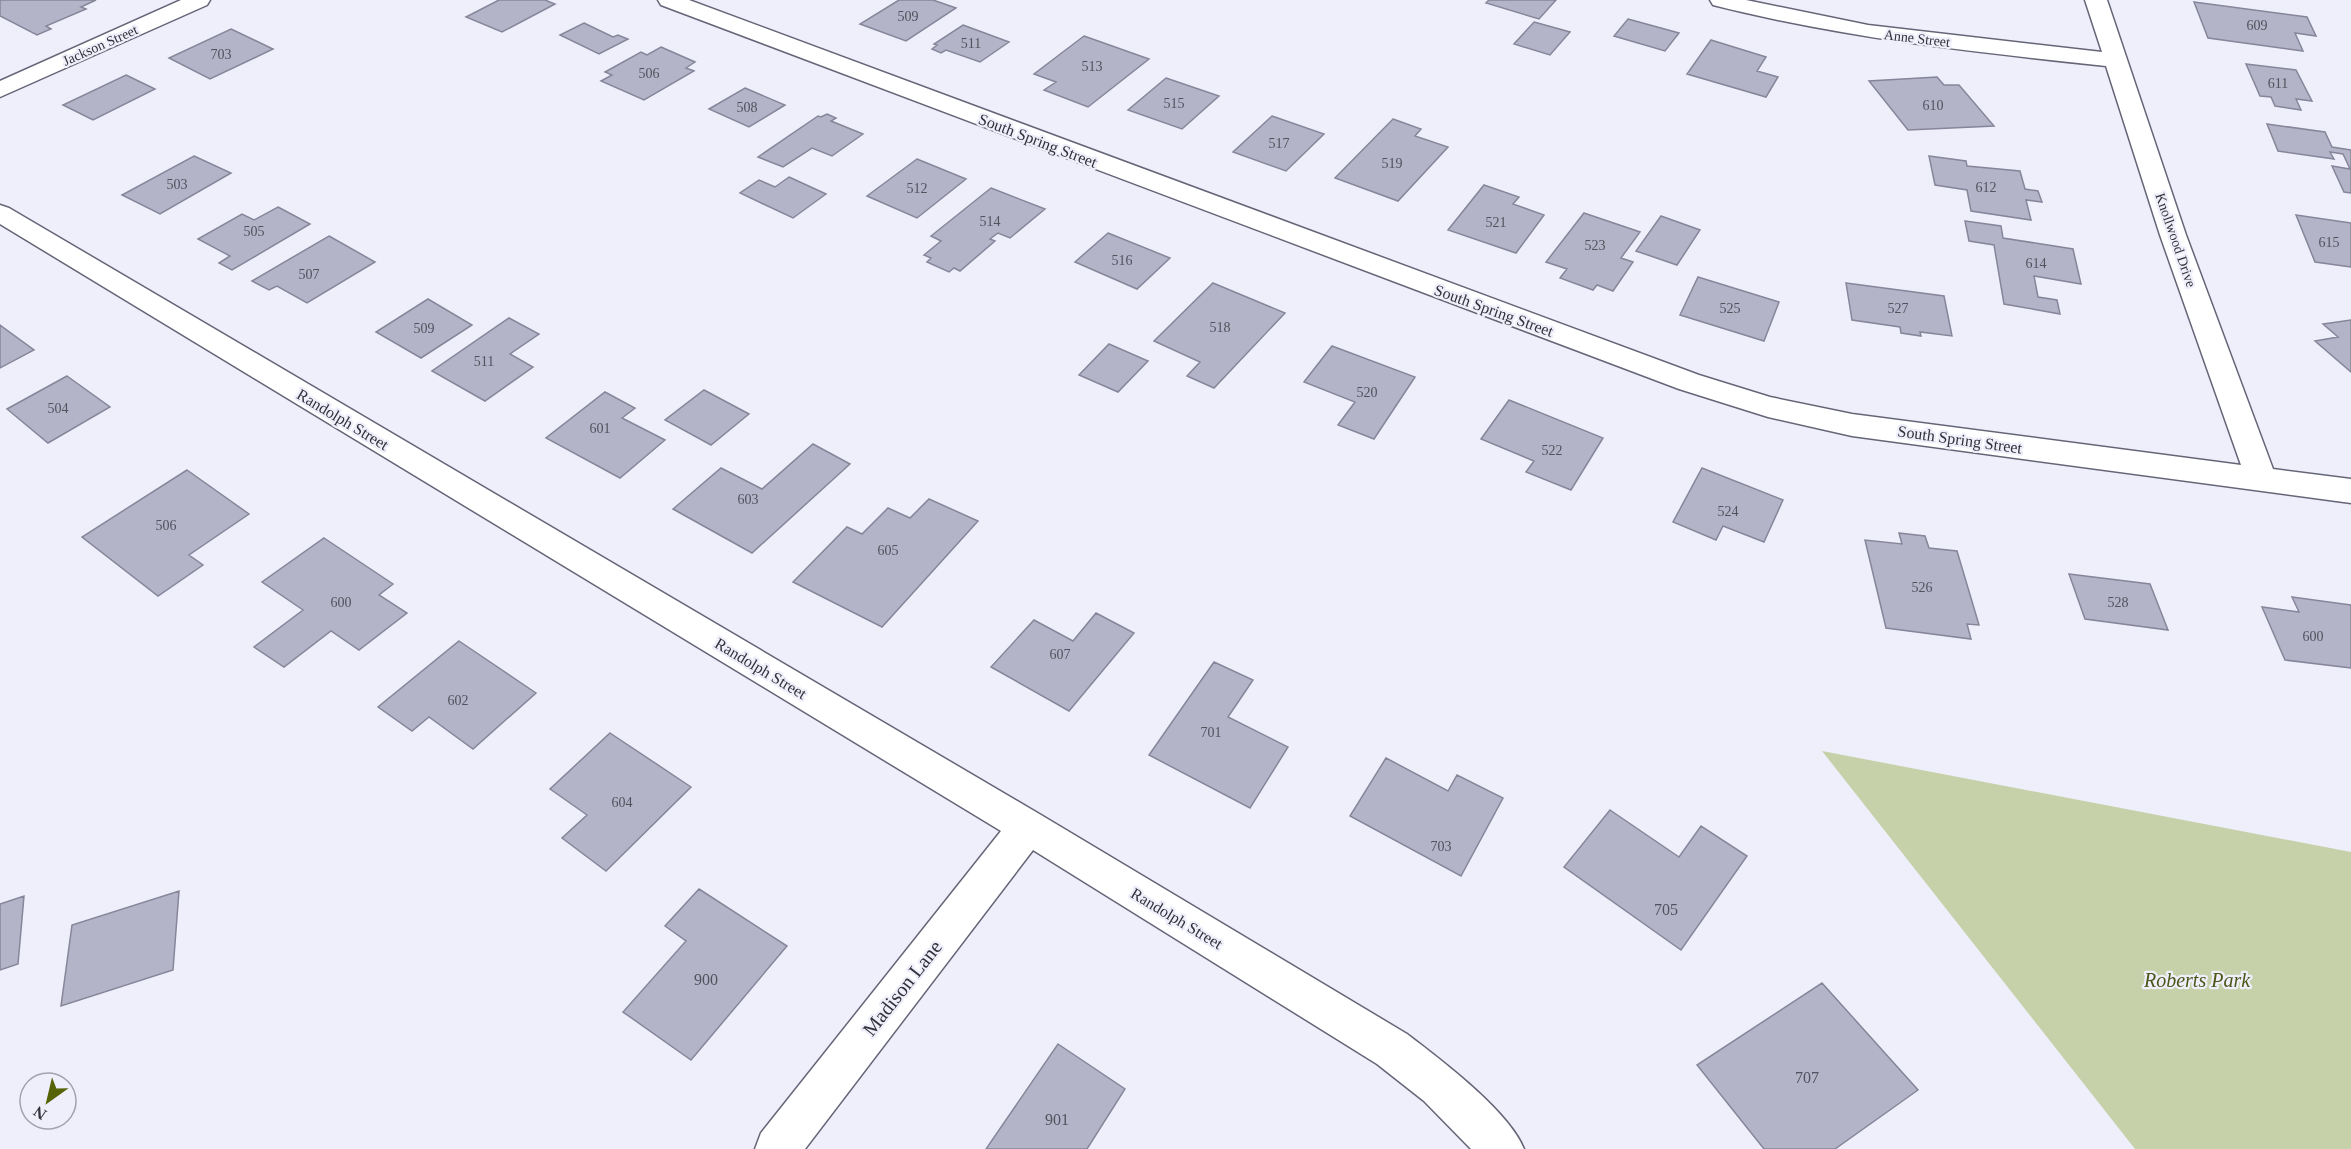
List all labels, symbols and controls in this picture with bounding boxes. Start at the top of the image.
house number: 509 [898,9,919,24]
house number: 609 [2247,18,2268,33]
street label: Jackson Street [60,22,140,69]
street label: Anne Street [1883,27,1951,50]
house number: 511 [961,36,981,51]
house number: 703 [211,47,232,62]
house number: 513 [1082,59,1103,74]
house number: 506 [639,66,660,81]
house number: 611 [2268,76,2288,91]
house number: 515 [1164,96,1185,111]
house number: 610 [1923,98,1944,113]
house number: 508 [737,100,758,115]
street label: South Spring Street [976,110,1100,172]
house number: 517 [1269,136,1290,151]
house number: 519 [1382,156,1403,171]
house number: 503 [167,177,188,192]
house number: 612 [1976,180,1997,195]
house number: 512 [907,181,928,196]
street label: Knollwood Drive [2152,191,2199,289]
house number: 514 [980,214,1001,229]
house number: 521 [1486,215,1507,230]
house number: 505 [244,224,265,239]
house number: 615 [2319,235,2340,250]
house number: 523 [1585,238,1606,253]
house number: 516 [1112,253,1133,268]
house number: 614 [2026,256,2047,271]
house number: 507 [299,267,320,282]
street label: South Spring Street [1432,281,1556,341]
house number: 525 [1720,301,1741,316]
house number: 527 [1888,301,1909,316]
house number: 518 [1210,320,1231,335]
house number: 509 [414,321,435,336]
house number: 511 [474,354,494,369]
street label: Randolph Street [293,385,392,455]
house number: 520 [1357,385,1378,400]
house number: 504 [48,401,69,416]
house number: 601 [590,421,611,436]
street label: South Spring Street [1897,422,2024,458]
house number: 522 [1542,443,1563,458]
house number: 603 [738,492,759,507]
house number: 524 [1718,504,1739,519]
house number: 506 [156,518,177,533]
house number: 605 [878,543,899,558]
house number: 526 [1912,580,1933,595]
house number: 600 [331,595,352,610]
house number: 528 [2108,595,2129,610]
house number: 600 [2303,629,2324,644]
street label: Randolph Street [711,634,810,704]
house number: 607 [1050,647,1071,662]
house number: 602 [448,693,469,708]
house number: 701 [1201,725,1222,740]
house number: 604 [612,795,633,810]
house number: 703 [1431,839,1452,854]
street label: Randolph Street [1127,884,1226,954]
house number: 705 [1654,901,1678,918]
street label: Madison Lane [858,936,946,1040]
park label: Roberts Park [2143,969,2251,991]
house number: 900 [694,971,718,988]
house number: 707 [1795,1069,1819,1086]
north arrow [18,1071,78,1131]
text: N [30,1102,49,1123]
house number: 901 [1045,1111,1069,1128]

